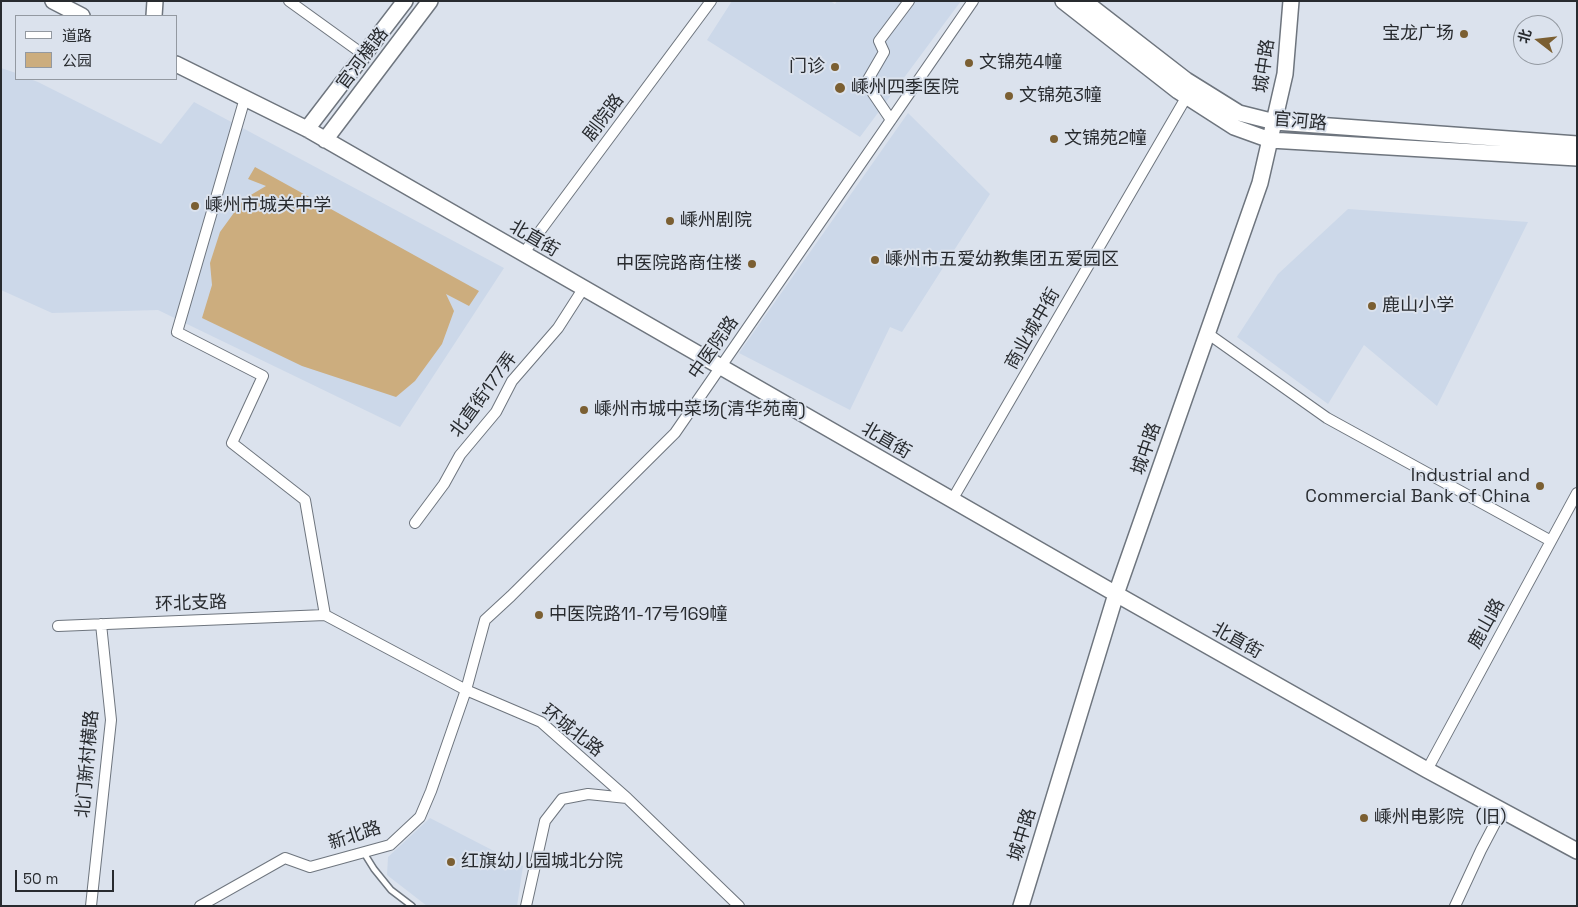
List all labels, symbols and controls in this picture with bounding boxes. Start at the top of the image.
legend [15,15,178,80]
north arrow [1513,15,1563,65]
place label: 宝龙广场 [1382,23,1454,45]
street label: 官河横路 [333,24,393,94]
text: 道路 [62,26,92,45]
text: 北 [1514,27,1535,45]
marker: 宝龙广场 [1458,28,1470,40]
street label: 城中路 [1251,38,1279,94]
text: 公园 [62,51,92,70]
place label: 文锦苑4幢 [979,52,1062,74]
place label: 门诊 [789,56,825,78]
marker: 文锦苑4幢 [963,57,975,69]
marker: 门诊 [829,61,841,73]
place label: 嵊州四季医院 [851,77,959,99]
marker: 嵊州四季医院 [833,81,847,95]
place label: 文锦苑3幢 [1019,85,1102,107]
street label: 剧院路 [579,90,629,146]
marker: 文锦苑3幢 [1003,90,1015,102]
street label: 官河路 [1272,109,1328,135]
place label: 文锦苑2幢 [1064,128,1147,150]
marker: 文锦苑2幢 [1048,133,1060,145]
place label: 嵊州市城关中学 [205,195,331,217]
marker: 嵊州市城关中学 [189,200,201,212]
place label: 嵊州剧院 [680,210,752,232]
marker: 嵊州剧院 [664,215,676,227]
street label: 北直街 [505,216,563,262]
place label: 嵊州市五爱幼教集团五爱园区 [885,249,1119,271]
place label: 中医院路商住楼 [616,253,742,275]
marker: 嵊州市五爱幼教集团五爱园区 [869,254,881,266]
marker: 中医院路商住楼 [746,258,758,270]
street label: 商业城中街 [1001,285,1065,373]
place label: 鹿山小学 [1382,295,1454,317]
marker: 鹿山小学 [1366,300,1378,312]
street label: 中医院路 [685,312,743,384]
street label: 北直街177弄 [446,348,522,442]
place label: 嵊州市城中菜场(清华苑南) [594,399,806,421]
marker: 嵊州市城中菜场(清华苑南) [578,404,590,416]
street label: 北直街 [857,418,915,464]
street label: 城中路 [1128,420,1166,478]
place label: Industrial and Commercial Bank of China [1305,465,1530,508]
marker: Industrial and Commercial Bank of China [1534,480,1546,492]
street label: 环北支路 [155,592,227,616]
street label: 鹿山路 [1464,595,1510,653]
place label: 中医院路11-17号169幢 [549,604,727,626]
marker: 中医院路11-17号169幢 [533,609,545,621]
street label: 北直街 [1208,618,1266,664]
street label: 环城北路 [537,700,607,762]
street label: 北门新村横路 [73,709,103,819]
street label: 城中路 [1005,806,1041,864]
place label: 嵊州电影院（旧） [1374,807,1518,829]
marker: 嵊州电影院（旧） [1358,812,1370,824]
street label: 新北路 [326,817,384,855]
place label: 红旗幼儿园城北分院 [461,851,623,873]
marker: 红旗幼儿园城北分院 [445,856,457,868]
scale bar [18,860,116,892]
text: 50 m [23,869,58,888]

